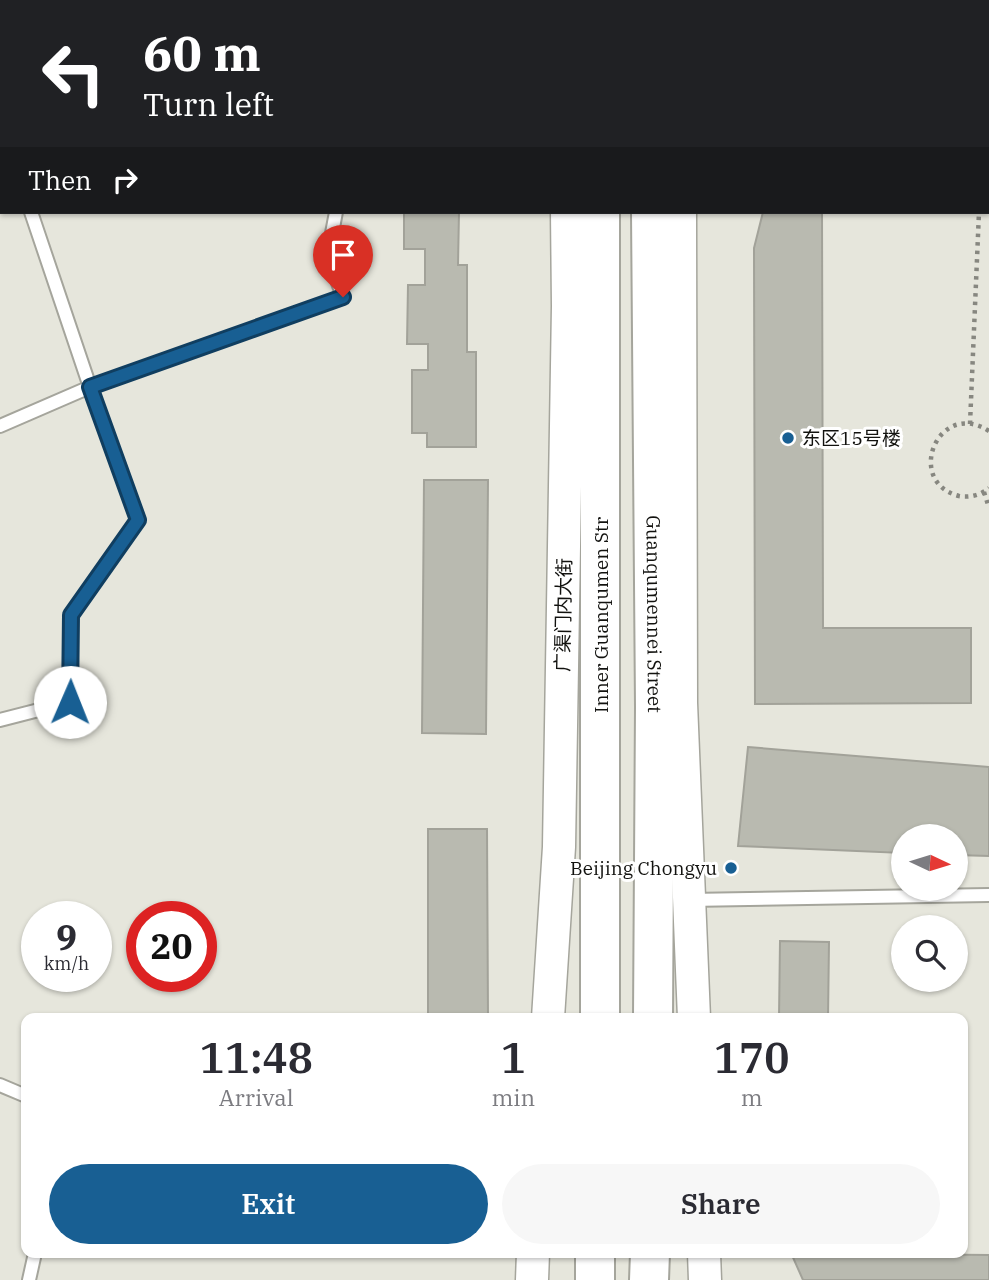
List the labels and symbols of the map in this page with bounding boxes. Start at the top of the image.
pin [313,225,373,297]
place label: 东区15号楼 [802,426,901,450]
marker: 东区15号楼 [780,430,796,446]
street label: Guanqumennei Street [641,515,667,713]
street label: Inner Guanqumen Str [589,516,613,713]
street label: 广渠门内大街 [550,558,576,672]
position arrow [33,665,107,739]
north arrow [891,824,968,901]
place label: Beijing Chongyu [570,856,717,880]
marker: Beijing Chongyu [723,860,739,876]
speed limit sign: 20 [126,901,217,992]

